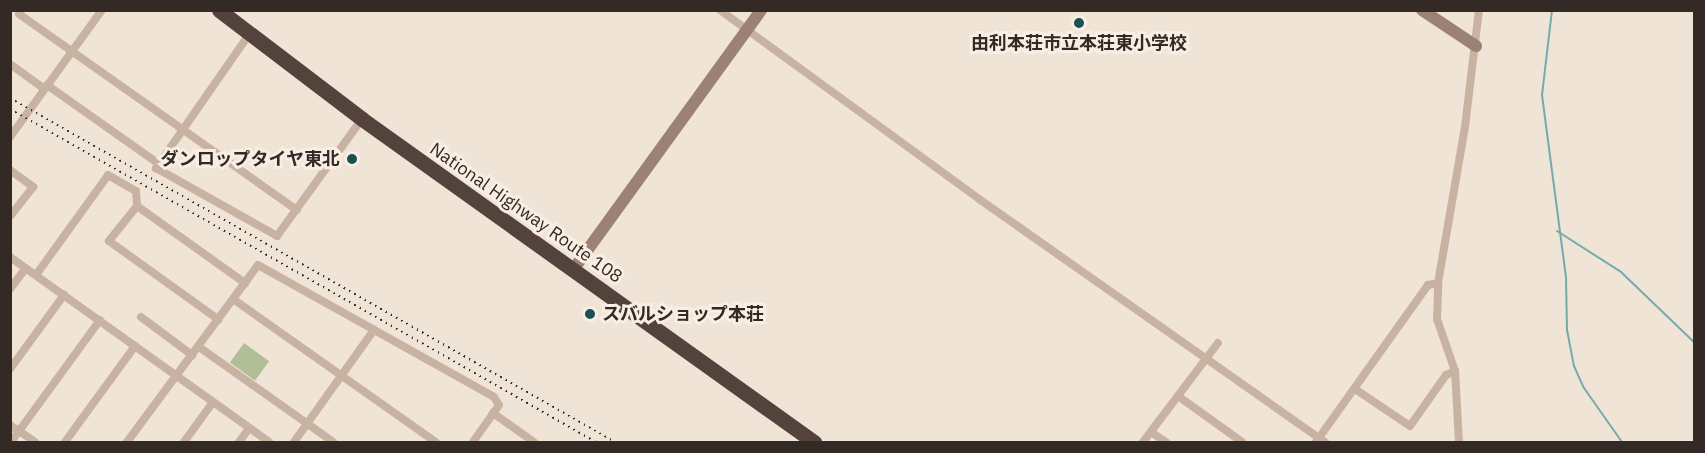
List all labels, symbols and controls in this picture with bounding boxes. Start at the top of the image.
marker: 由利本荘市立本荘東小学校 [1072,16,1086,30]
place label: 由利本荘市立本荘東小学校 [971,32,1187,54]
street label: National Highway Route 108 [426,138,626,288]
place label: ダンロップタイヤ東北 [160,148,340,170]
marker: ダンロップタイヤ東北 [345,152,359,166]
place label: スバルショップ本荘 [602,303,764,325]
marker: スバルショップ本荘 [583,307,597,321]

